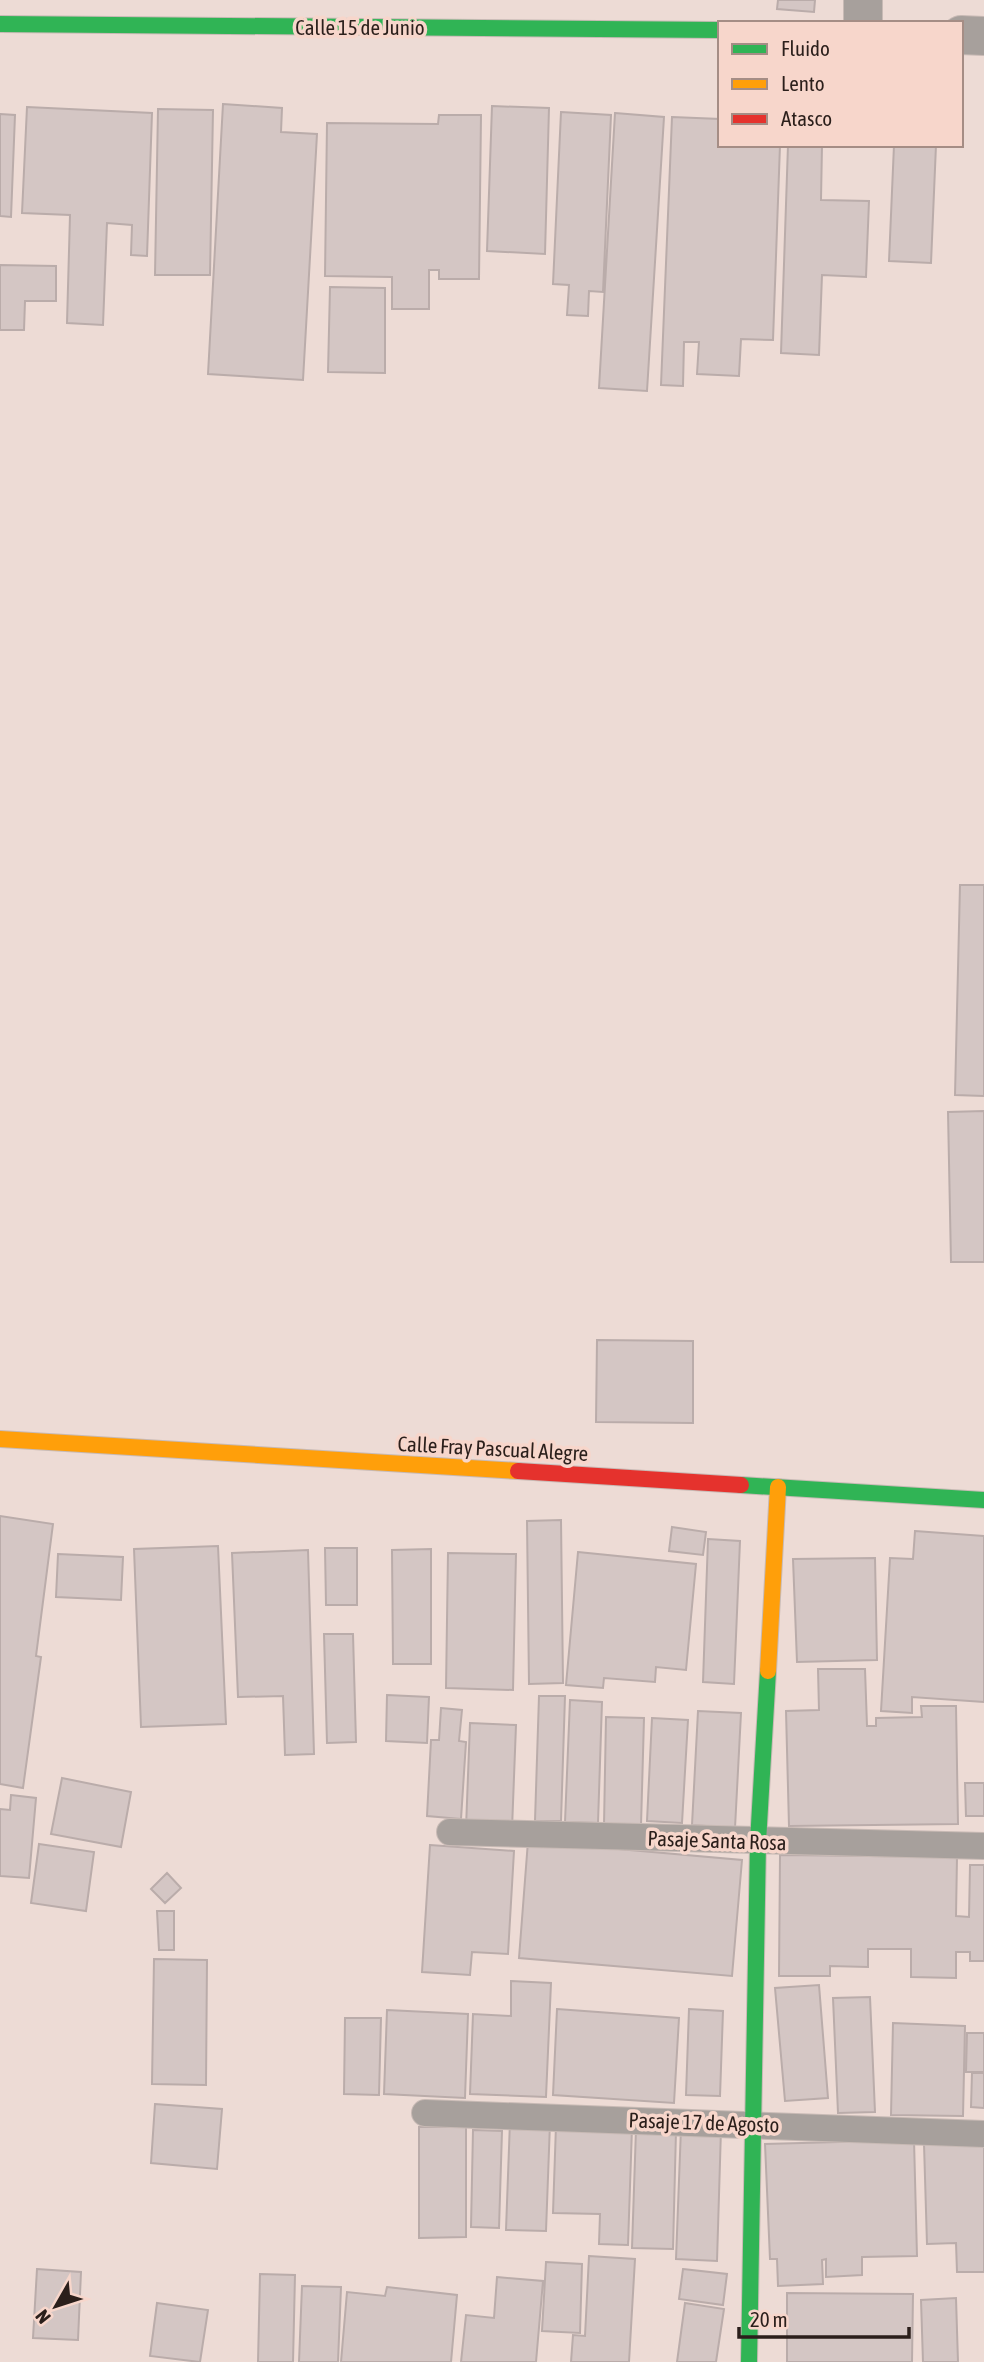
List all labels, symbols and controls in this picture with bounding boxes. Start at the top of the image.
street label: Calle 15 de Junio [295,15,425,39]
legend [718,21,963,147]
text: Fluido [781,36,830,60]
text: Lento [781,71,825,95]
text: Atasco [781,106,832,130]
street label: Calle Fray Pascual Alegre [397,1431,589,1465]
street label: Pasaje Santa Rosa [647,1826,787,1854]
street label: Pasaje 17 de Agosto [628,2107,780,2137]
north arrow [21,2271,91,2341]
scale bar [739,2296,909,2340]
text: N [31,2305,55,2328]
text: 20 m [750,2307,788,2331]

